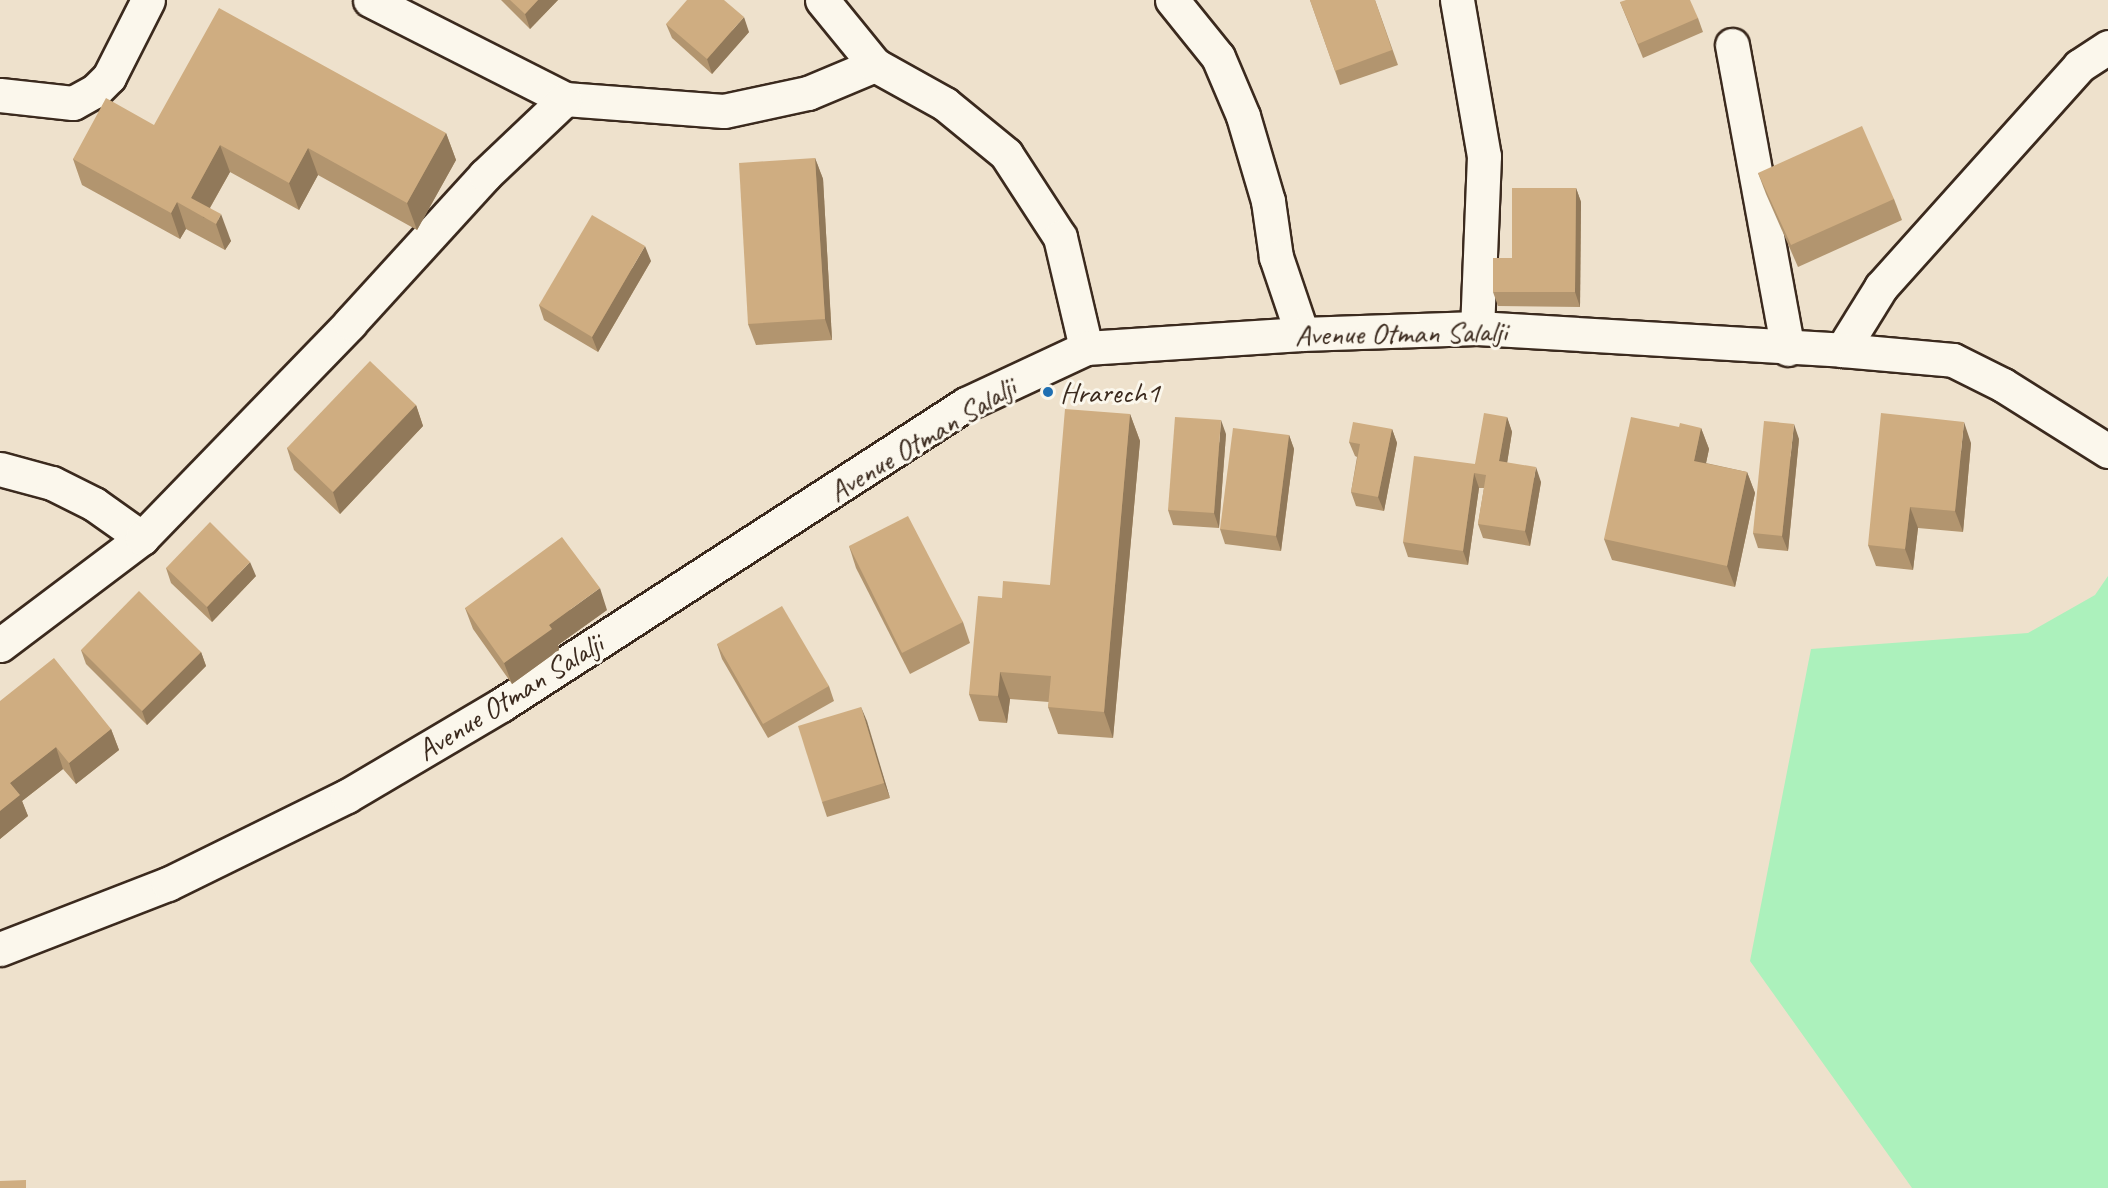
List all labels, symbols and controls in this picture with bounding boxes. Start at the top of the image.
street label: Avenue Otman Salalji [1293,313,1509,353]
street label: Avenue Otman Salalji [821,368,1023,510]
place label: Hrarech1 [1060,374,1160,410]
marker: Hrarech1 [1041,385,1055,399]
street label: Avenue Otman Salalji [409,625,611,769]

